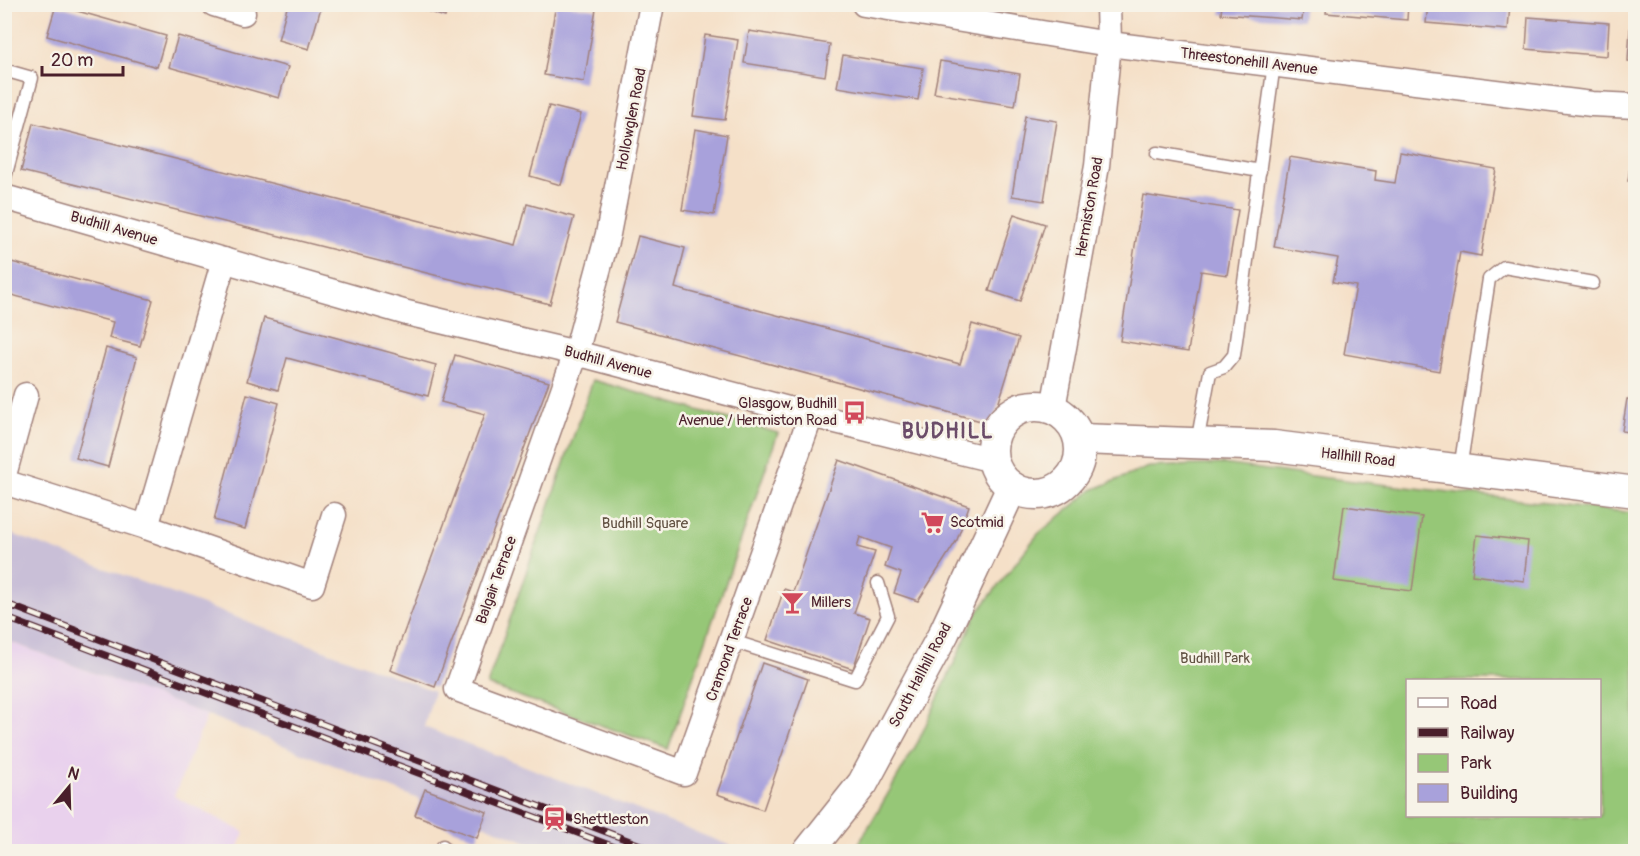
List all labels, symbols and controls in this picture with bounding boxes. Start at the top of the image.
scale bar [42,39,123,77]
street label: Threestonehill Avenue [1179,44,1319,79]
text: 20 m [51,49,93,72]
street label: Hollowglen Road [612,66,651,172]
street label: Hermiston Road [1071,156,1108,259]
street label: Budhill Avenue [68,207,160,250]
street label: Budhill Avenue [562,342,654,383]
place label: Glasgow, Budhill Avenue / Hermiston Road [678,394,837,430]
bus stop icon: Glasgow, Budhill Avenue / Hermiston Road [842,399,868,425]
district label: BUDHILL [902,418,994,445]
street label: Hallhill Road [1320,444,1396,471]
supermarket icon: Scotmid [919,509,945,535]
place label: Scotmid [950,513,1004,532]
park label: Budhill Square [602,514,689,533]
street label: Balgair Terrace [472,533,521,627]
bar icon: Millers [780,589,806,615]
place label: Millers [811,593,851,612]
street label: Cramond Terrace [702,594,757,704]
street label: South Hallhill Road [885,620,956,731]
park label: Budhill Park [1180,649,1251,668]
legend [1406,679,1601,817]
text: Road [1460,692,1497,715]
text: Railway [1460,722,1515,745]
text: Park [1460,752,1492,775]
north arrow [39,757,99,817]
text: N [65,763,82,785]
text: Building [1460,782,1518,805]
station icon: Shettleston [542,806,568,832]
place label: Shettleston [573,810,648,829]

